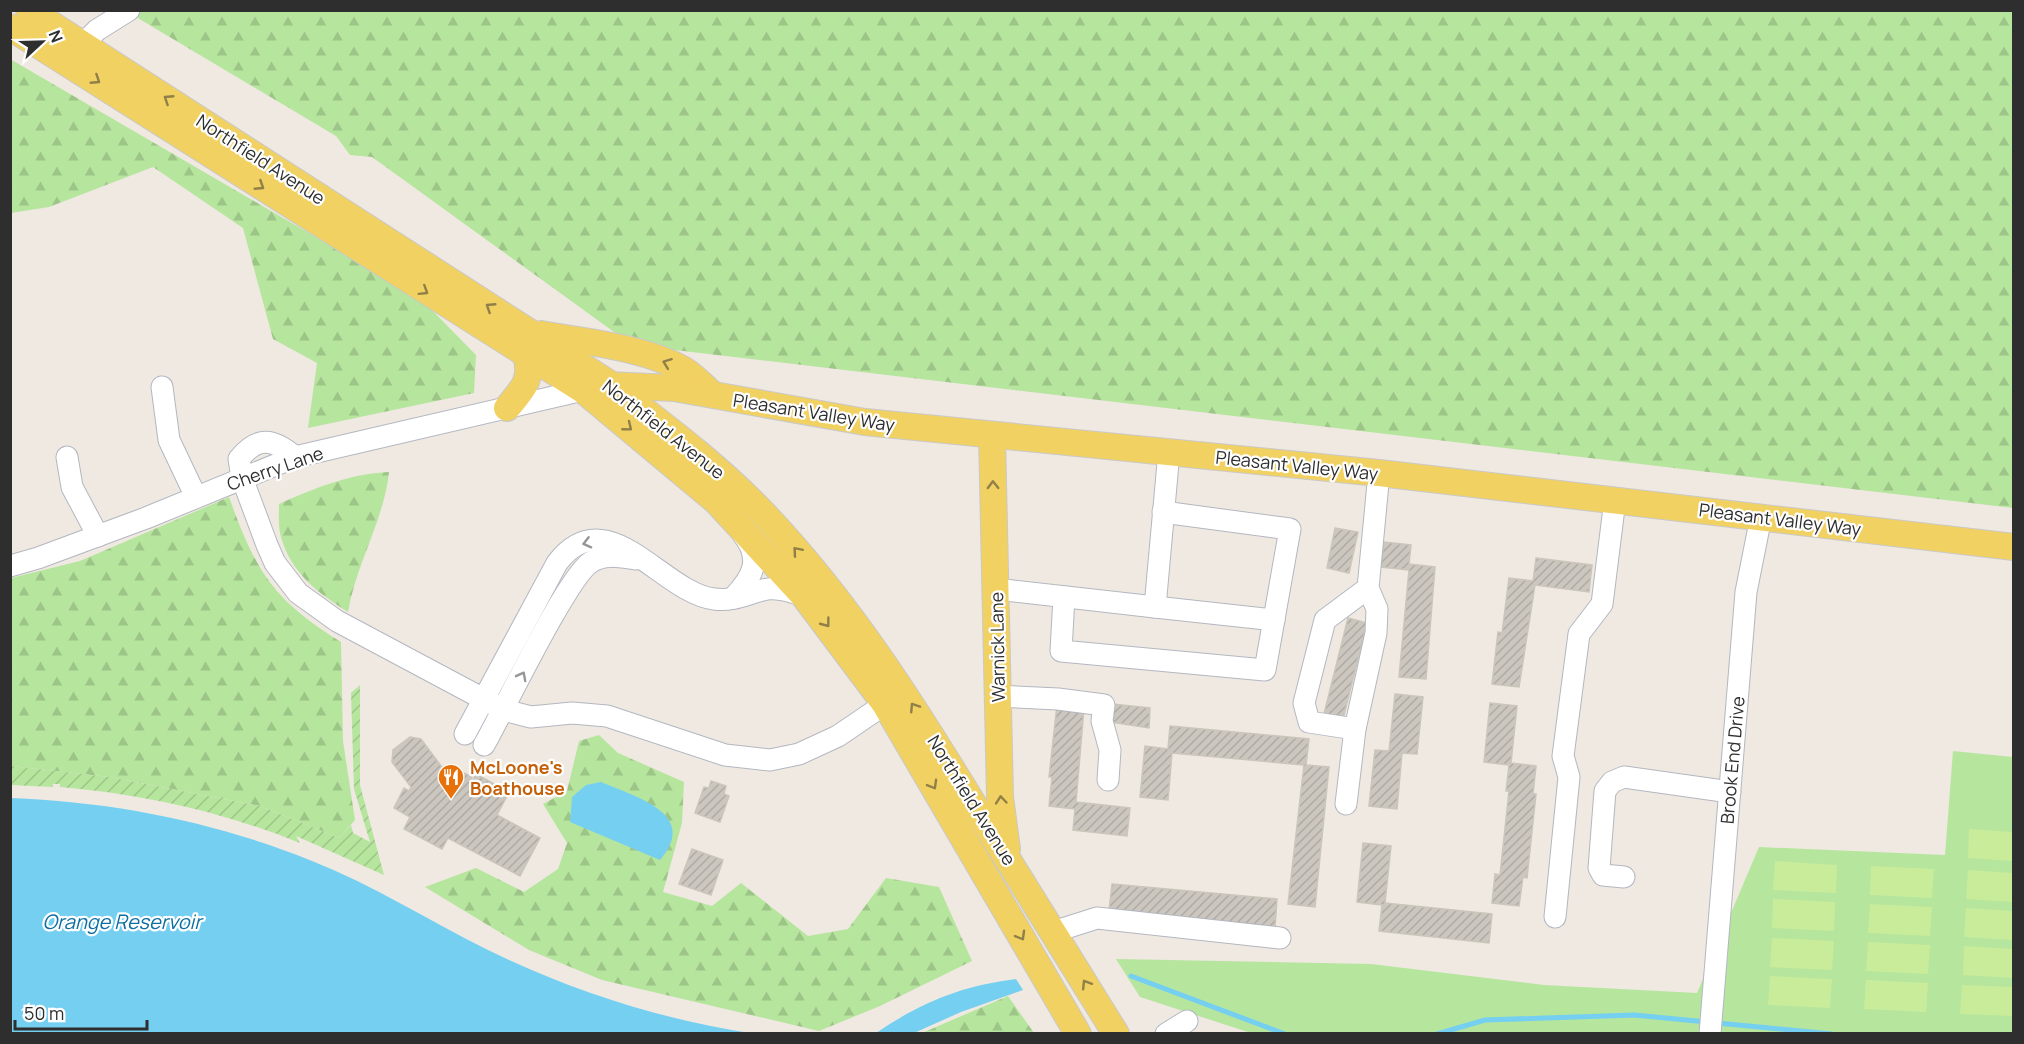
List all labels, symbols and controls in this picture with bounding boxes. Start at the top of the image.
north arrow [12,12,72,72]
text: N [44,27,68,46]
one-way arrow [89,73,100,84]
one-way arrow [163,95,174,106]
street label: Northfield Avenue [192,108,330,210]
one-way arrow [253,179,264,190]
one-way arrow [418,283,428,295]
one-way arrow [486,302,496,314]
one-way arrow [662,358,673,371]
street label: Northfield Avenue [598,374,730,484]
street label: Pleasant Valley Way [732,387,897,437]
one-way arrow [622,419,633,430]
street label: Cherry Lane [224,440,326,496]
street label: Pleasant Valley Way [1215,445,1380,486]
one-way arrow [987,480,1000,489]
street label: Pleasant Valley Way [1698,497,1863,541]
one-way arrow [582,535,592,548]
one-way arrow [793,547,804,558]
street label: Warnick Lane [984,592,1010,702]
one-way arrow [818,616,829,627]
one-way arrow [515,671,526,682]
street label: Brook End Drive [1714,695,1750,825]
one-way arrow [910,703,921,714]
street label: Northfield Avenue [922,731,1022,869]
place label: McLoone's Boathouse [470,755,565,800]
restaurant icon: McLoone's Boathouse [436,762,466,800]
one-way arrow [926,779,938,789]
one-way arrow [995,795,1008,804]
water label: Orange Reservoir [43,908,204,935]
one-way arrow [1014,930,1025,940]
one-way arrow [1081,980,1093,990]
scale bar [15,993,147,1031]
text: 50 m [24,1001,64,1025]

